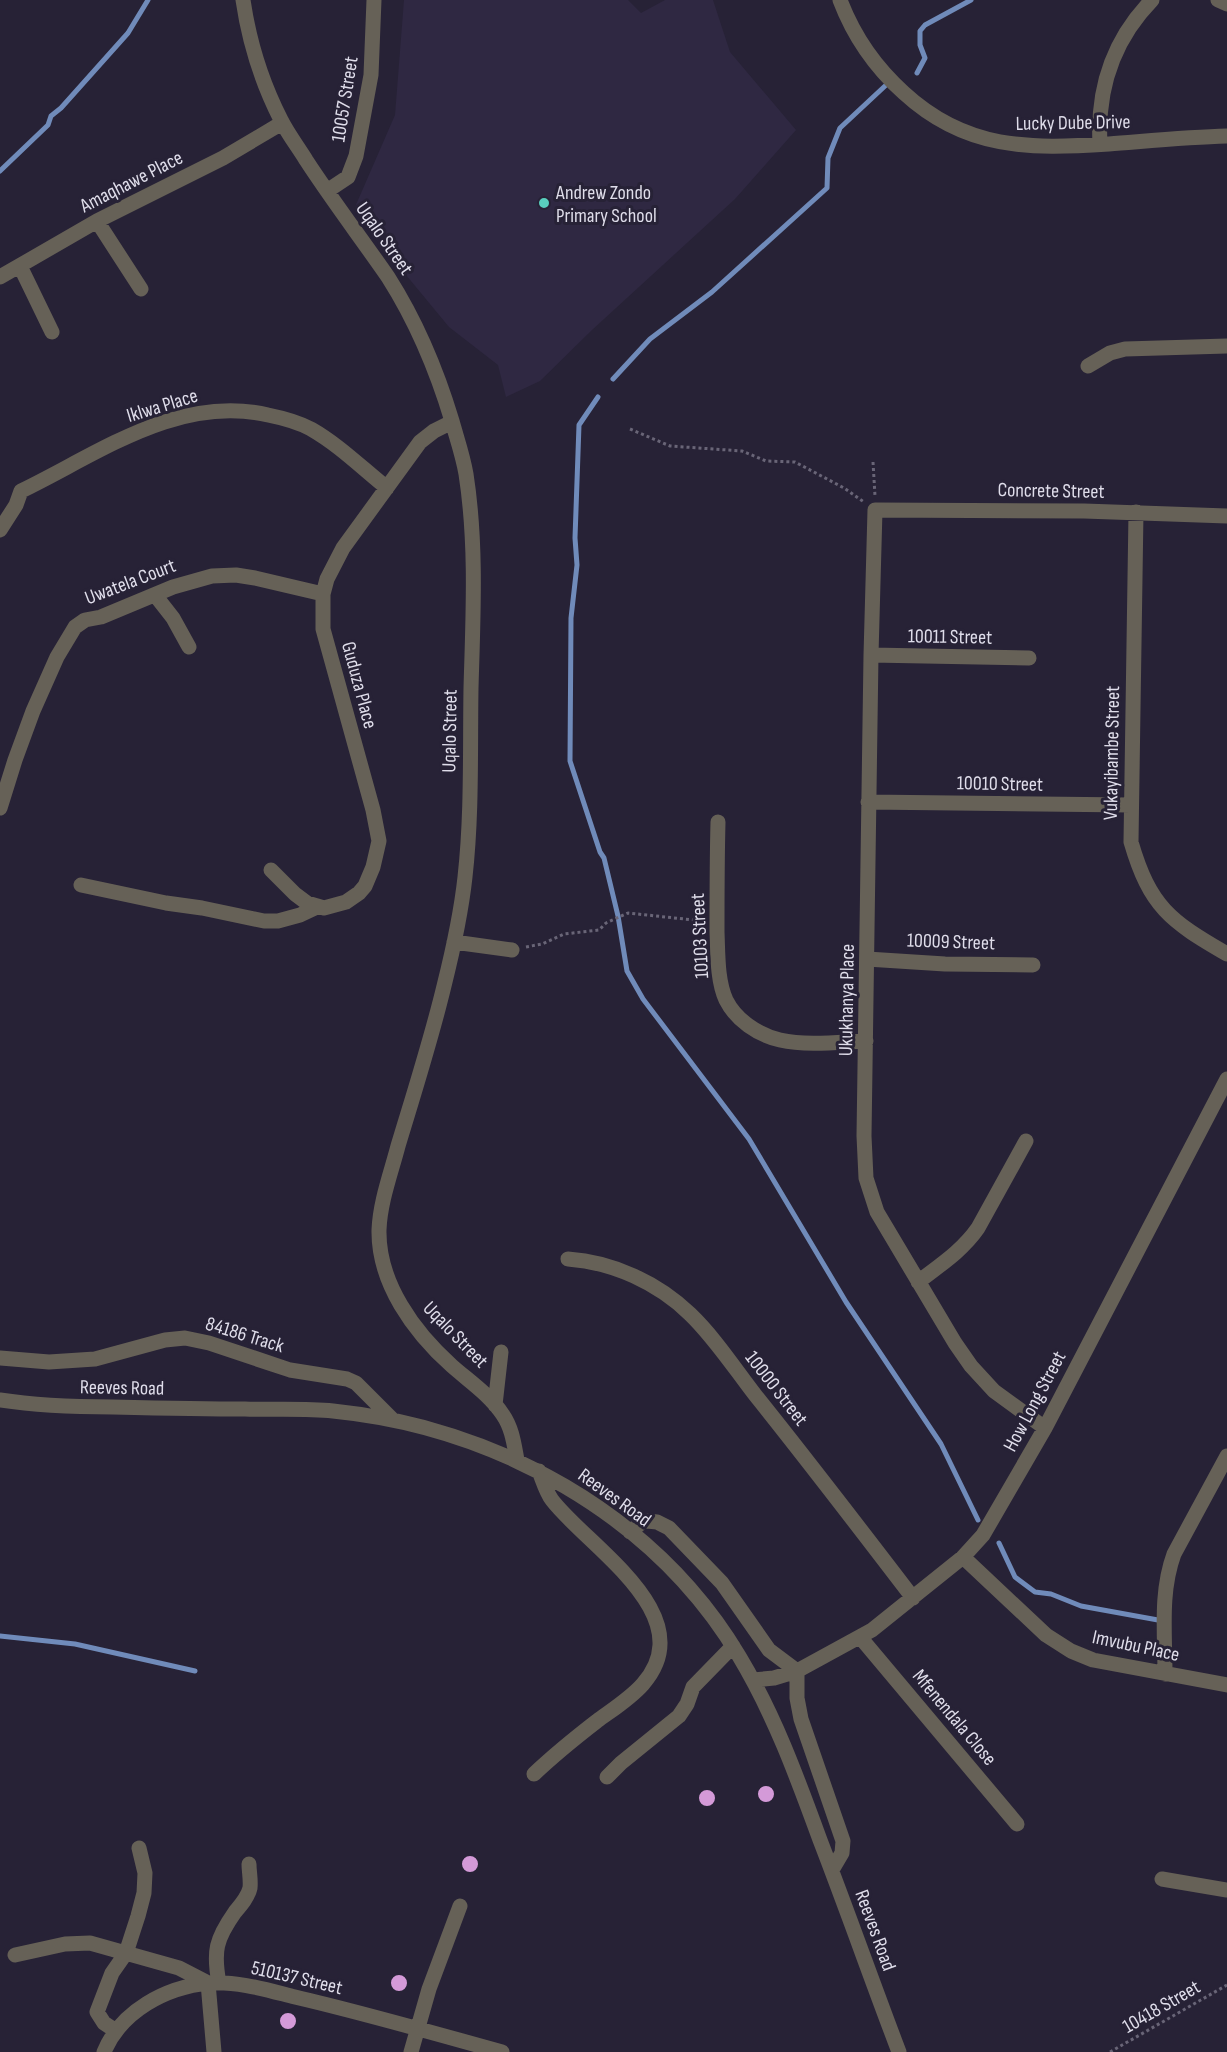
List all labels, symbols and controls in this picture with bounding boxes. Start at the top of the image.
street label: 10057 Street [326,55,364,144]
street label: Lucky Dube Drive [1015,110,1131,136]
street label: Amaqhawe Place [75,146,187,218]
place label: Andrew Zondo Primary School [555,181,657,228]
marker: Andrew Zondo Primary School [537,196,551,210]
street label: Uqalo Street [350,198,418,280]
street label: Iklwa Place [124,384,201,428]
street label: Concrete Street [997,478,1105,504]
street label: Uwatela Court [82,554,179,610]
street label: 10011 Street [908,624,992,650]
street label: Guduza Place [336,639,382,731]
street label: Vukayibambe Street [1099,686,1125,820]
street label: Uqalo Street [437,689,463,773]
street label: 10010 Street [957,771,1043,797]
street label: 10103 Street [686,893,714,979]
street label: 10009 Street [907,928,995,956]
street label: Ukukhanya Place [834,944,860,1056]
street label: Uqalo Street [418,1296,493,1373]
street label: 84186 Track [203,1312,287,1358]
street label: 10000 Street [740,1347,813,1431]
street label: How Long Street [998,1347,1071,1456]
street label: Reeves Road [80,1375,164,1401]
street label: Reeves Road [573,1463,656,1532]
street label: Imvubu Place [1090,1625,1182,1667]
street label: Mfenendala Close [907,1665,1001,1771]
street label: Reeves Road [849,1887,901,1974]
street label: 510137 Street [249,1956,345,2000]
street label: 10418 Street [1118,1975,1205,2039]

